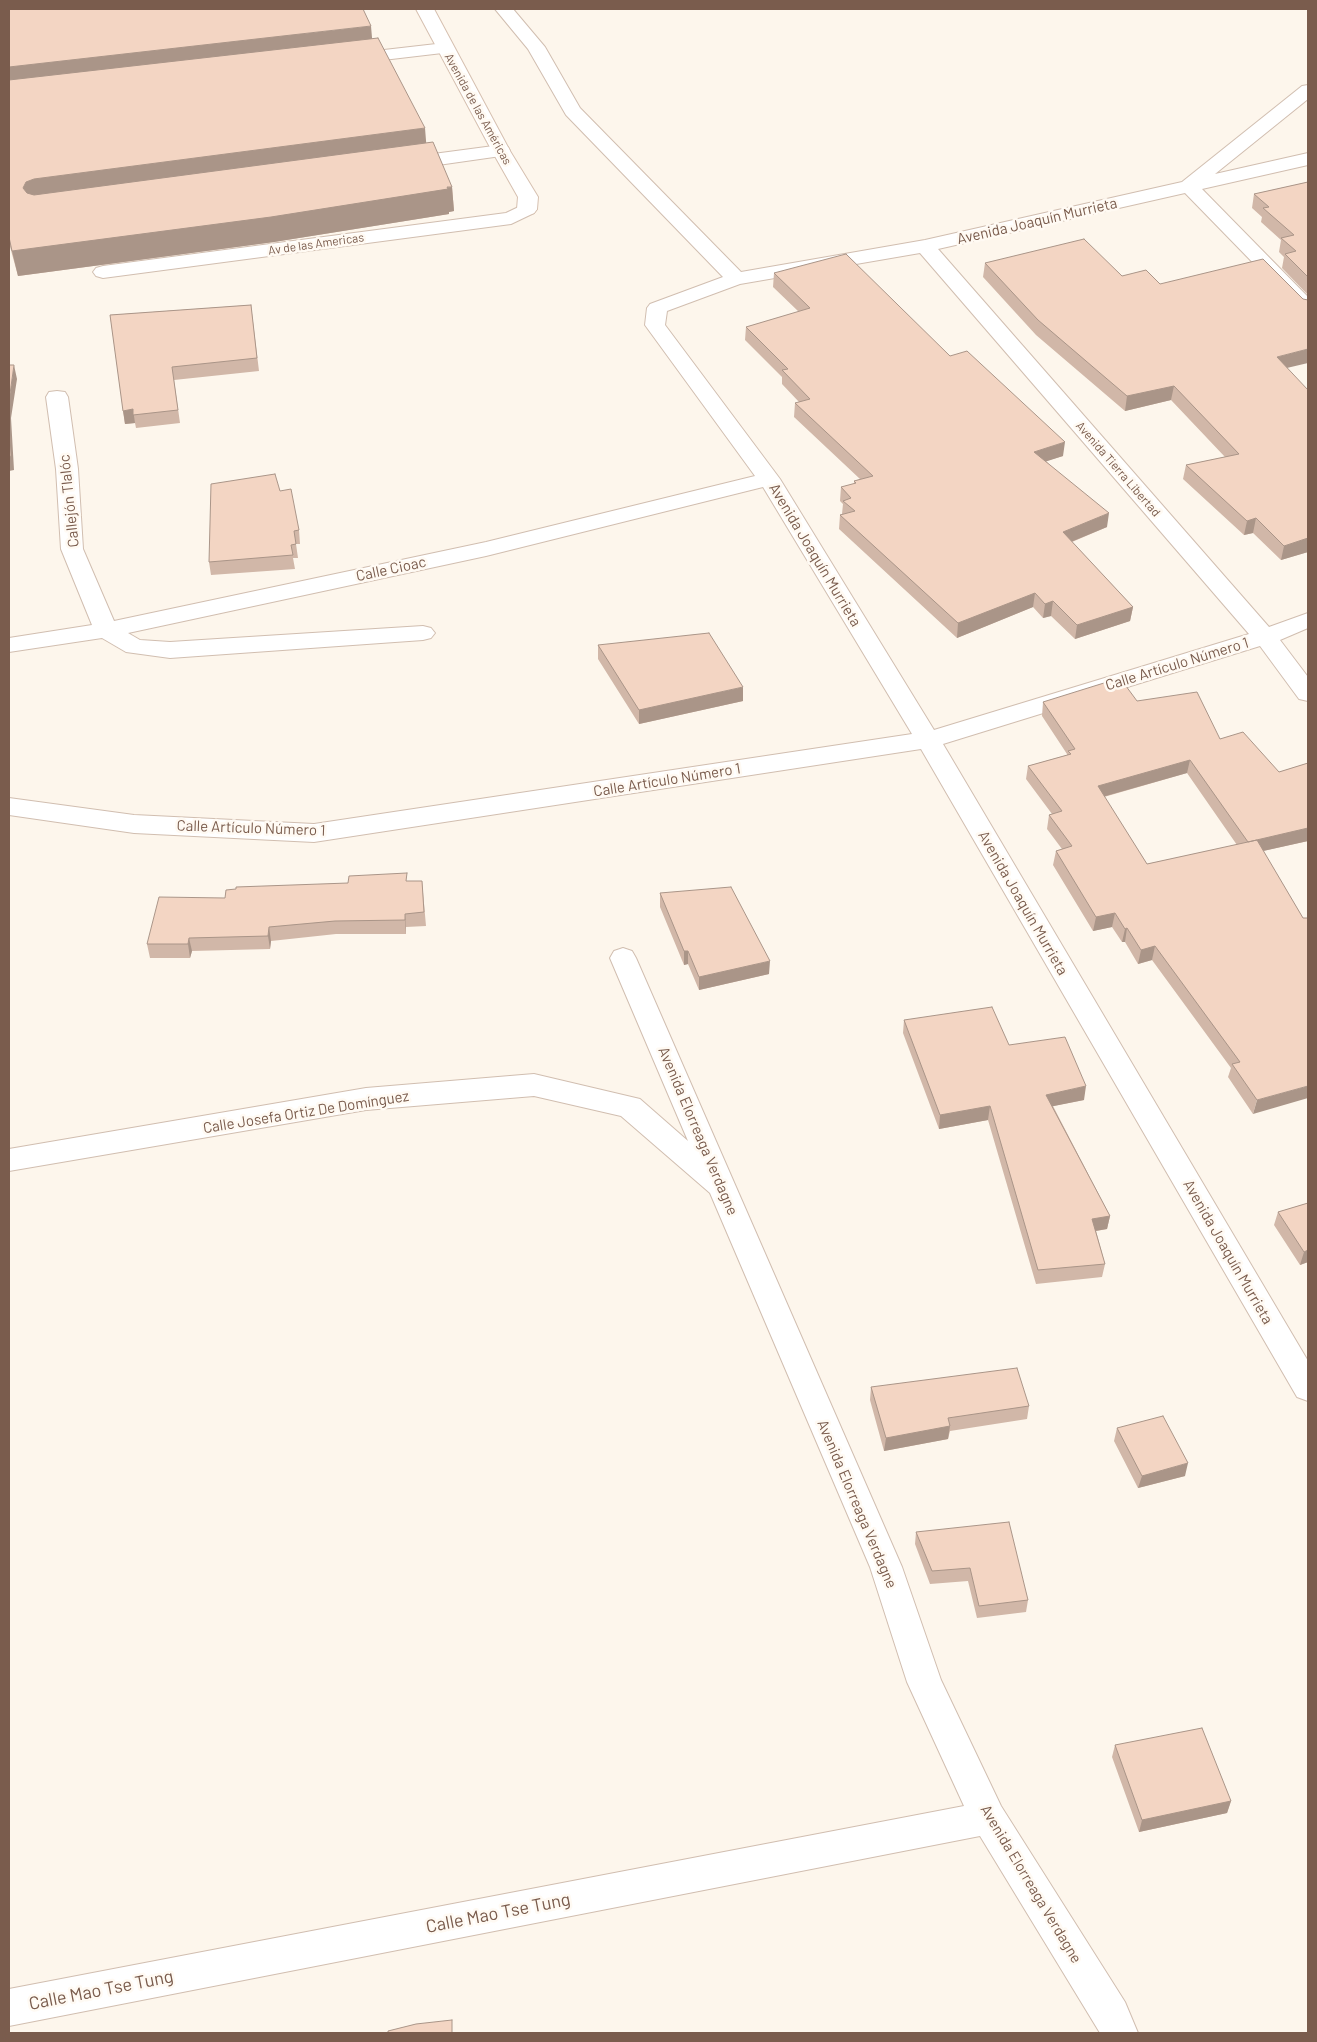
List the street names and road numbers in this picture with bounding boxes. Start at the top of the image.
street label: Avenida de las Américas [441,51,515,167]
street label: Avenida Joaquín Murrieta [955,194,1119,248]
street label: Av de las Americas [267,230,365,258]
street label: Avenida Tierra Libertad [1073,419,1163,519]
street label: Callejón Tlalóc [55,454,83,548]
street label: Avenida Joaquín Murrieta [765,480,865,630]
street label: Calle Cioac [354,553,428,585]
street label: Calle Artículo Número 1 [1103,634,1251,694]
street label: Calle Artículo Número 1 [592,759,742,801]
street label: Calle Artículo Número 1 [176,816,326,840]
street label: Avenida Joaquín Murrieta [974,828,1072,978]
street label: Avenida Elorreaga Verdagne [654,1044,742,1218]
street label: Calle Josefa Ortiz De Domínguez [202,1087,410,1137]
street label: Avenida Joaquín Murrieta [1179,1177,1277,1327]
street label: Avenida Elorreaga Verdagne [813,1417,901,1591]
street label: Avenida Elorreaga Verdagne [977,1802,1085,1966]
street label: Calle Mao Tse Tung [424,1888,572,1938]
street label: Calle Mao Tse Tung [27,1965,175,2015]

